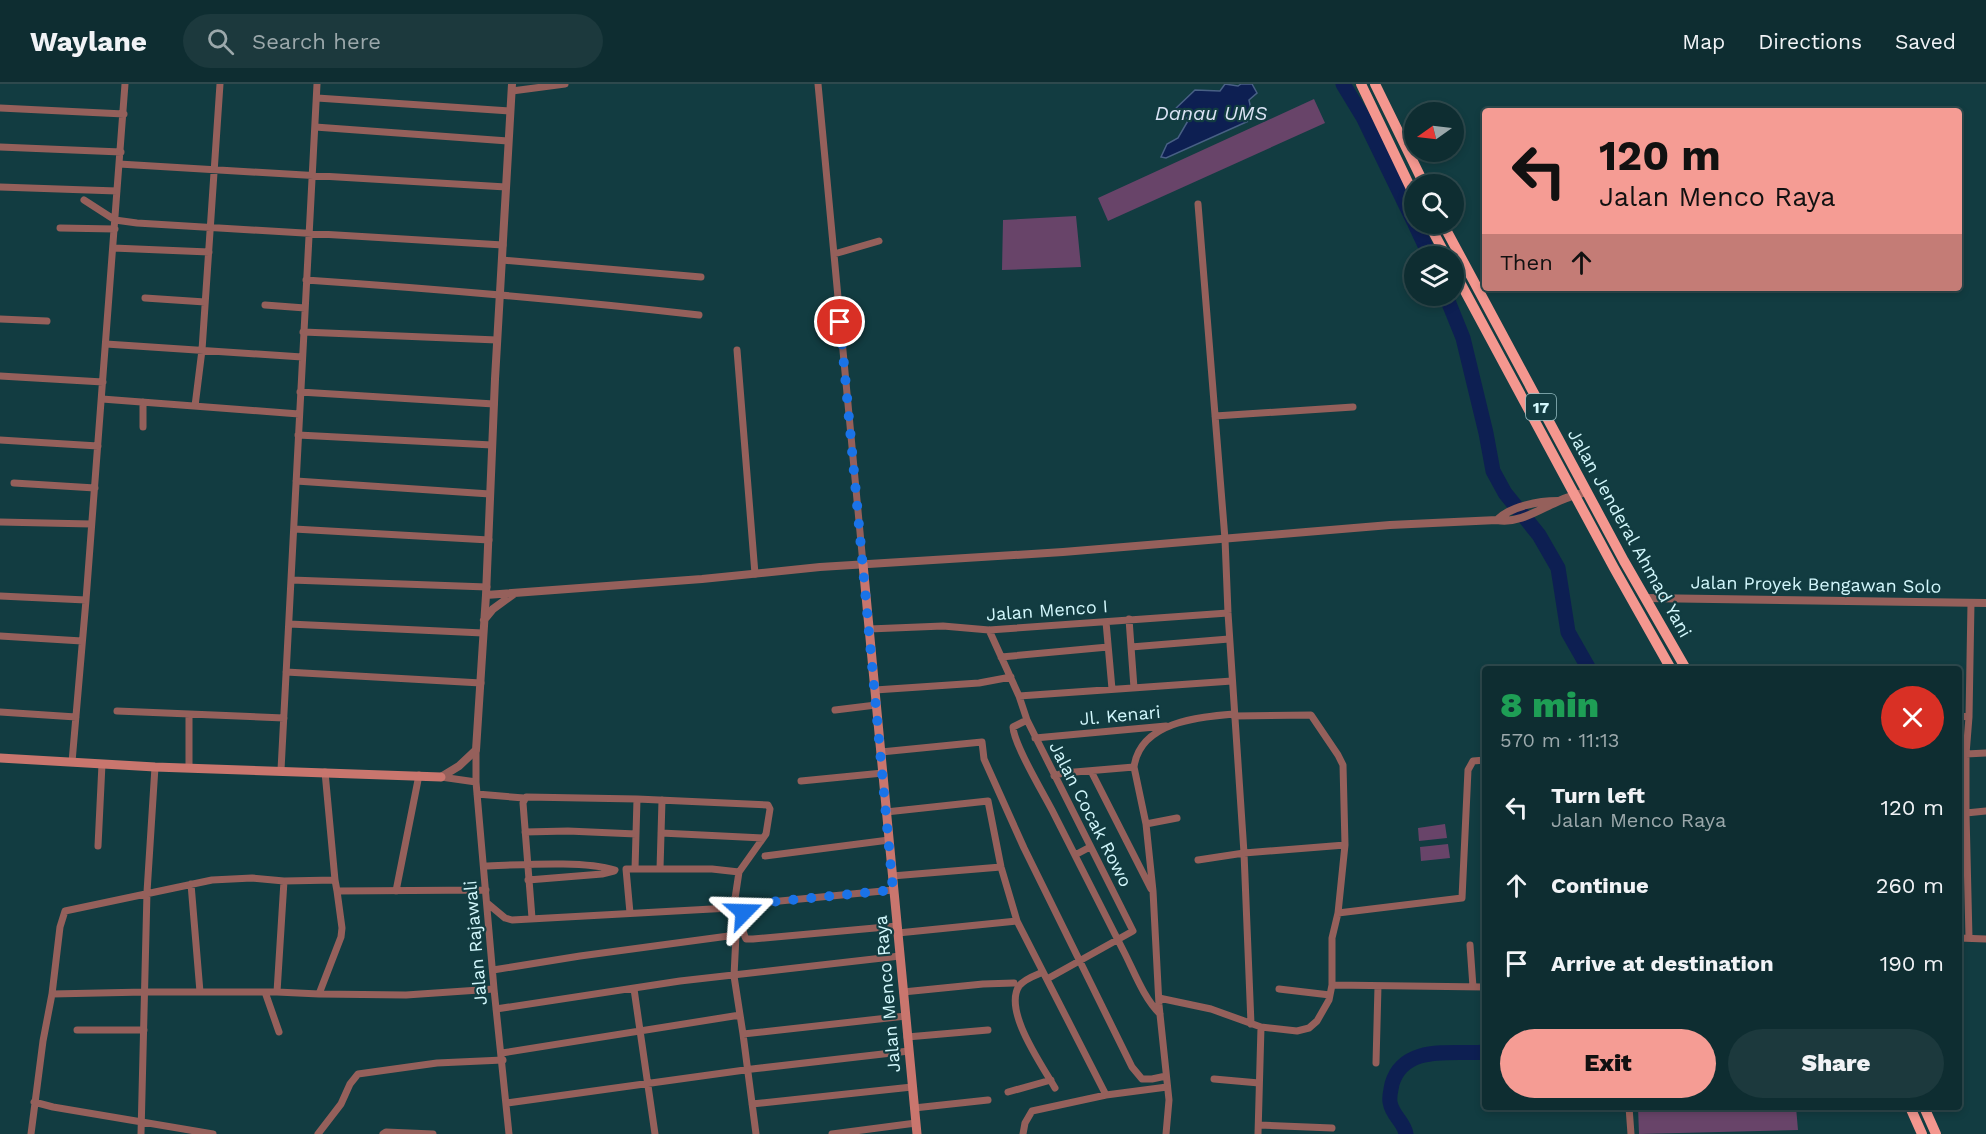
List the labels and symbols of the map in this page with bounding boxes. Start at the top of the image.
water label: Danau UMS [1155,101,1268,125]
north arrow [1404,102,1464,162]
pin [814,296,865,347]
road number: 17 [1526,394,1556,420]
street label: Jalan Jenderal Ahmad Yani [1564,425,1696,641]
street label: Jalan Proyek Bengawan Solo [1690,571,1942,597]
street label: Jalan Menco I [985,595,1109,625]
street label: Jl. Kenari [1079,701,1161,729]
street label: Jalan Cocak Rowo [1045,738,1137,890]
street label: Jalan Rajawali [459,880,491,1006]
position arrow [712,880,776,944]
street label: Jalan Menco Raya [870,915,904,1073]

